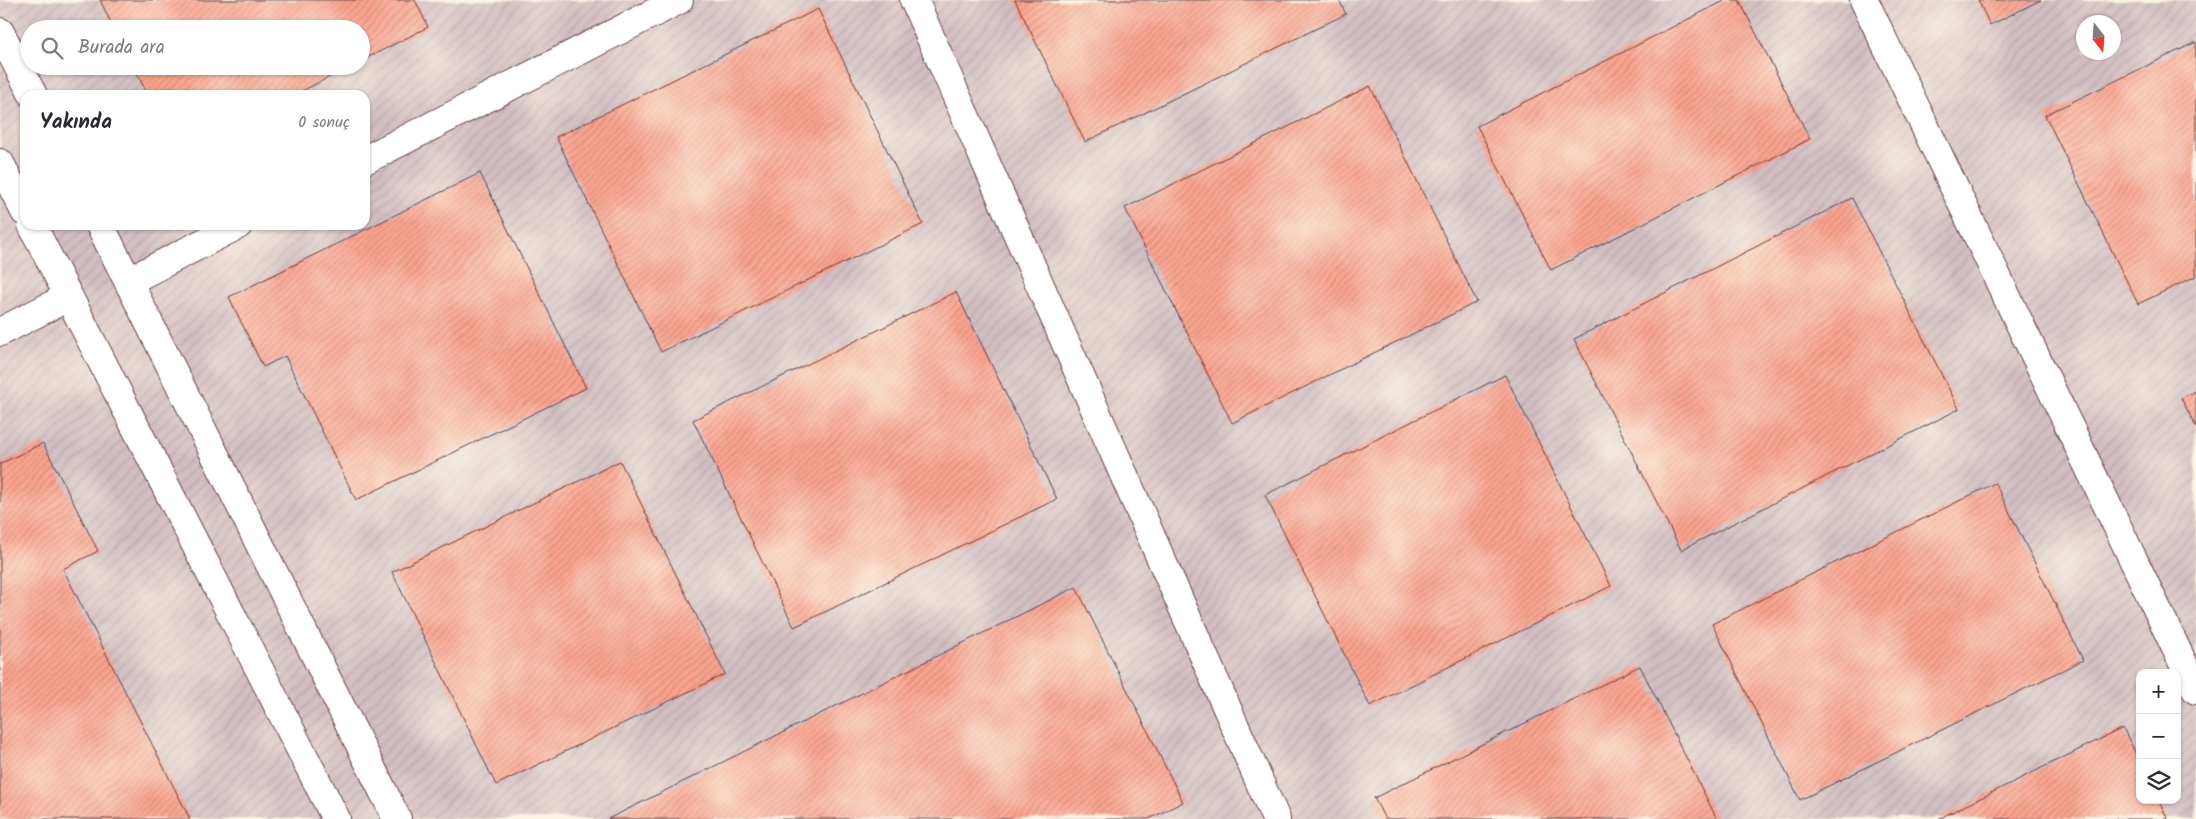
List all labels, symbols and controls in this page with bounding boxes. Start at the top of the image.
north arrow [2076,15,2121,60]
search box [20,20,370,75]
text: Burada ara [78,33,165,63]
icon: search [38,34,66,62]
text: Yakında [40,106,112,139]
text: 0 sonuç [298,110,350,135]
map controls [2136,669,2181,804]
button: + [2136,669,2181,714]
button: − [2136,714,2181,759]
button: layers [2136,759,2181,804]

